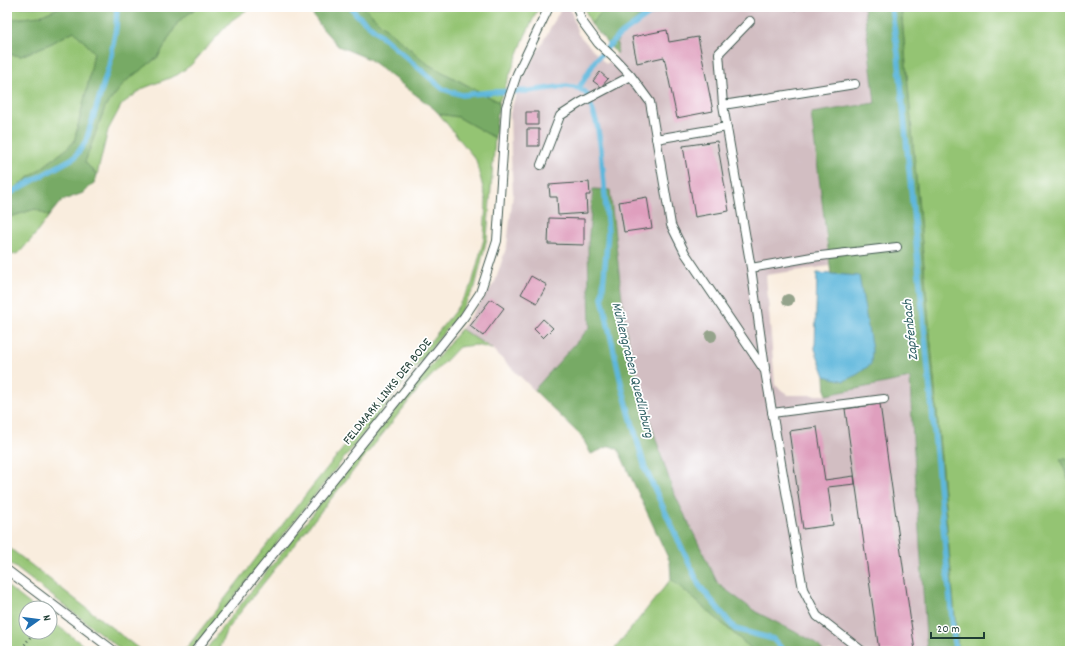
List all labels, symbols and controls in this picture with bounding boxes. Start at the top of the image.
water label: Zapfenbach [898,298,924,362]
water label: Mühlengraben Quedlinburg [605,300,659,441]
street label: FELDMARK LINKS DER BODE [339,335,437,449]
north arrow [18,600,58,640]
text: N [37,613,54,623]
scale bar [931,614,984,640]
text: 20 m [937,621,960,638]

